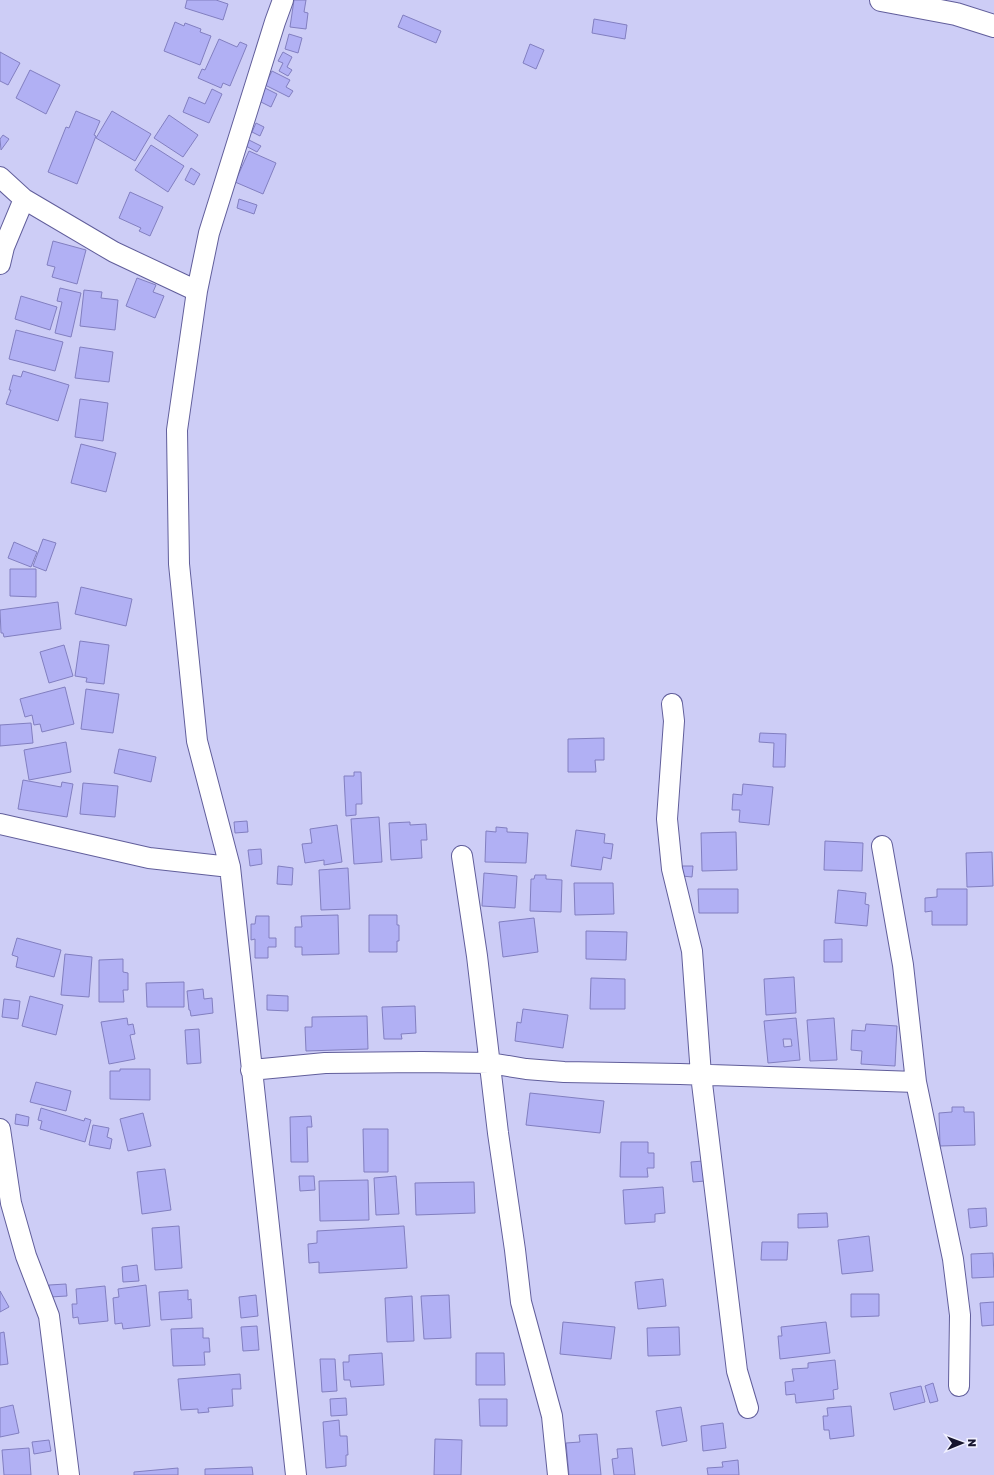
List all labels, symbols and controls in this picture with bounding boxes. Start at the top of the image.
north arrow [942,1423,982,1463]
text: N [966,1439,979,1447]

